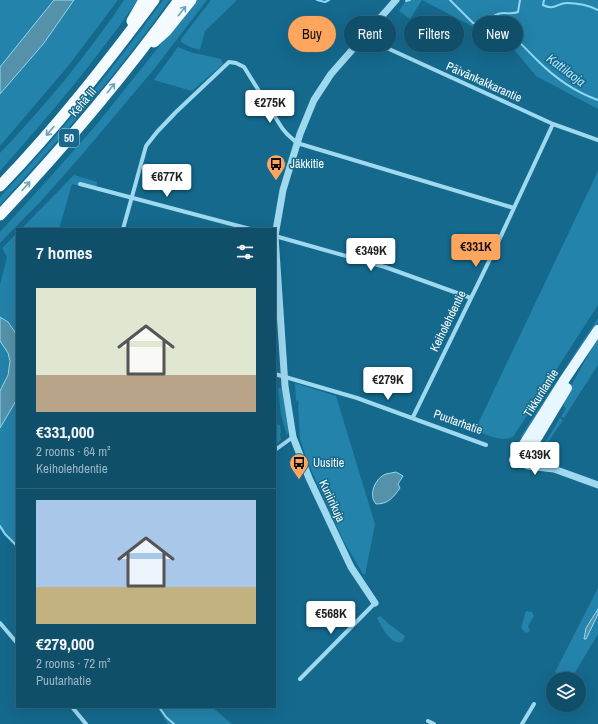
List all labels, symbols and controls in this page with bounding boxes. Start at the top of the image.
one-way arrow [178,6,187,17]
chip: Buy [288,16,336,52]
chip: Rent [344,16,396,52]
chip: Filters [404,16,464,52]
chip: New [472,16,523,52]
water label: Kattilaoja [543,50,589,90]
street label: Päivänkakkarantie [444,58,524,106]
one-way arrow [107,82,116,93]
street label: Kehä III [66,84,100,120]
pin: €275K [242,90,298,124]
text: €275K [254,94,286,111]
one-way arrow [46,126,55,136]
road number: 50 [59,129,79,147]
bus stop icon: Jäkkitie [265,153,287,181]
place label: Jäkkitie [290,156,324,172]
pin: €677K [139,164,195,198]
text: €677K [151,168,183,185]
one-way arrow [22,181,31,191]
pin: €331K [448,234,504,268]
pin: €349K [343,238,399,272]
text: €331K [460,238,492,255]
text: 7 homes [36,241,93,264]
icon: filters [234,241,256,263]
text: €349K [355,242,387,259]
street label: Keiholehdentie [426,288,470,354]
icon: home [110,314,182,386]
street label: Tikkurilantie [520,366,562,420]
pin: €279K [360,367,416,401]
text: €279K [372,371,404,388]
street label: Puutarhatie [431,406,485,438]
text: €331,000 [36,420,94,443]
pin: €439K [507,442,563,476]
text: 2 rooms · 64 m² [36,443,111,460]
text: €439K [519,446,551,463]
bus stop icon: Uusitie [288,452,310,480]
place label: Uusitie [313,455,344,471]
text: Keiholehdentie [36,460,108,477]
street label: Kuriirikuja [315,477,349,525]
icon: home [110,526,182,598]
pin: €568K [303,601,359,635]
text: €568K [315,605,347,622]
text: €279,000 [36,632,94,655]
text: 2 rooms · 72 m² [36,655,111,672]
text: Puutarhatie [36,672,91,689]
map controls [546,672,586,712]
button: layers [546,672,586,712]

